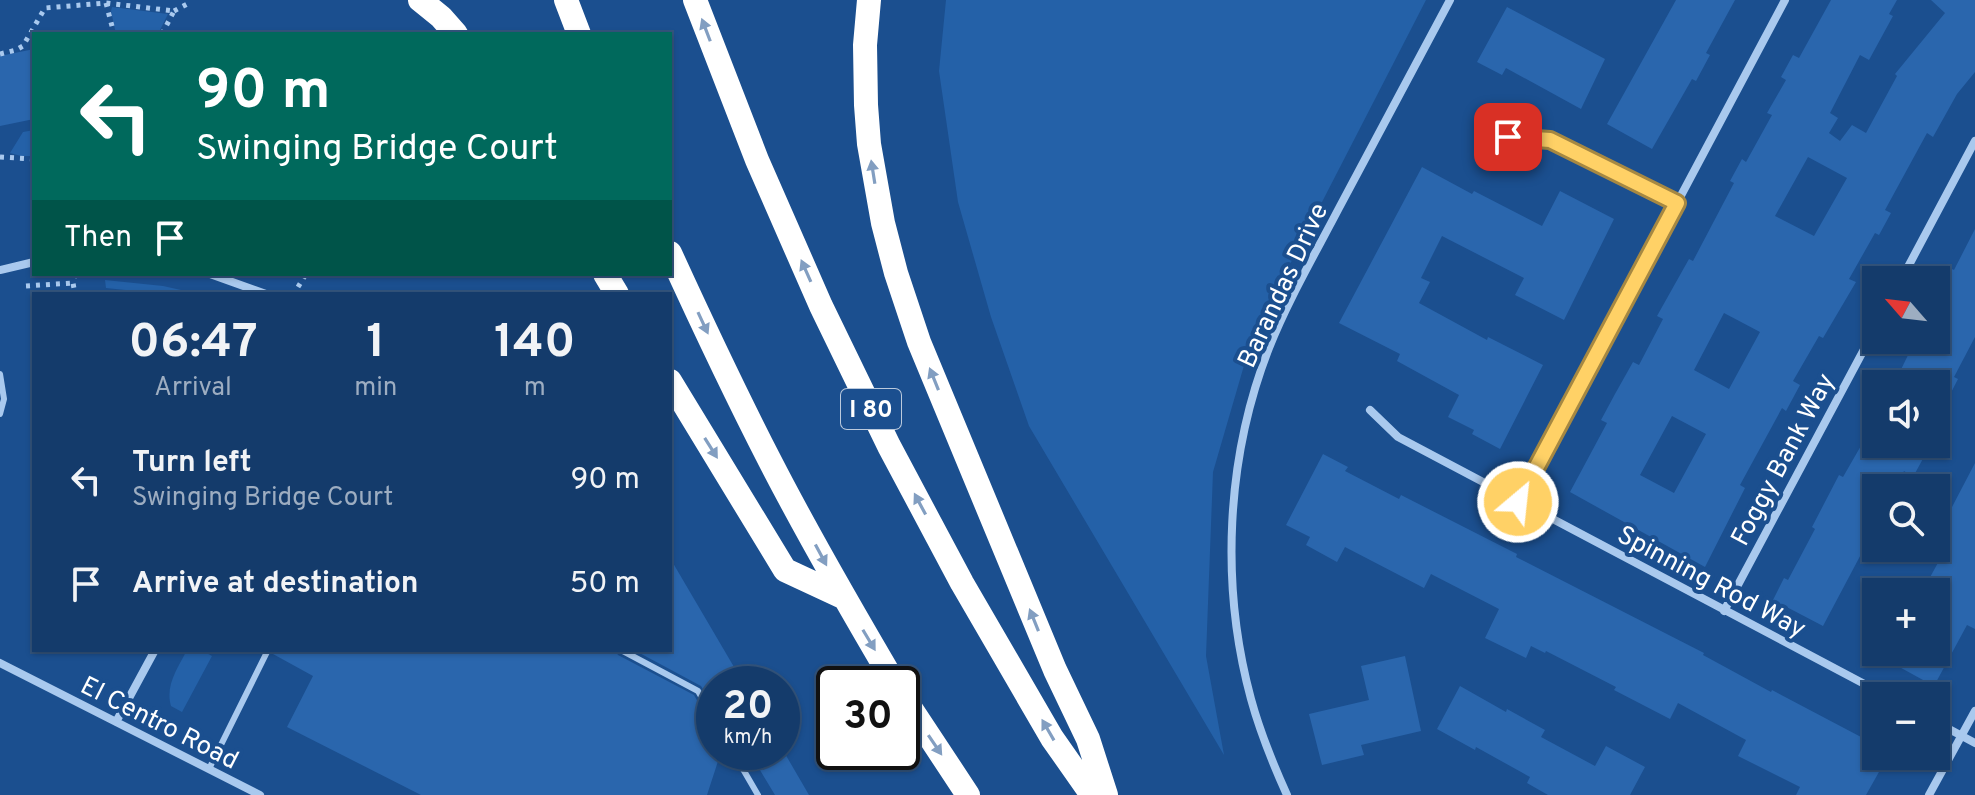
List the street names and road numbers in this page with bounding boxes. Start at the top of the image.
street label: Barandas Drive [1232,198,1337,374]
street label: Foggy Bank Way [1725,368,1844,552]
road number: I 80 [841,389,901,429]
street label: Spinning Rod Way [1611,520,1811,647]
street label: El Centro Road [74,670,243,778]

